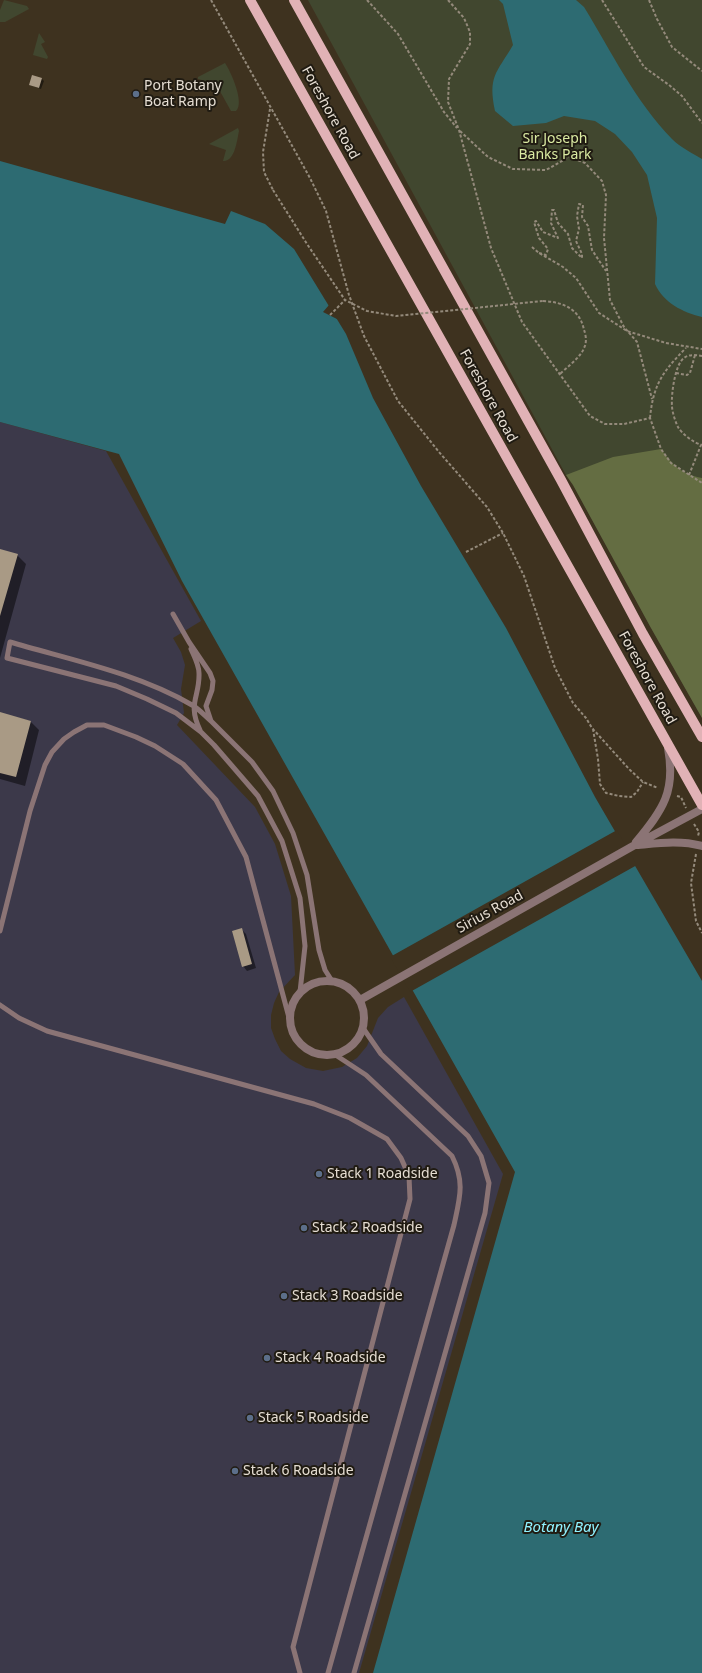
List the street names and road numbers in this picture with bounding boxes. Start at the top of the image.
street label: Foreshore Road [298,64,362,162]
street label: Foreshore Road [456,347,520,445]
street label: Foreshore Road [615,629,679,727]
street label: Sirius Road [454,887,526,937]

